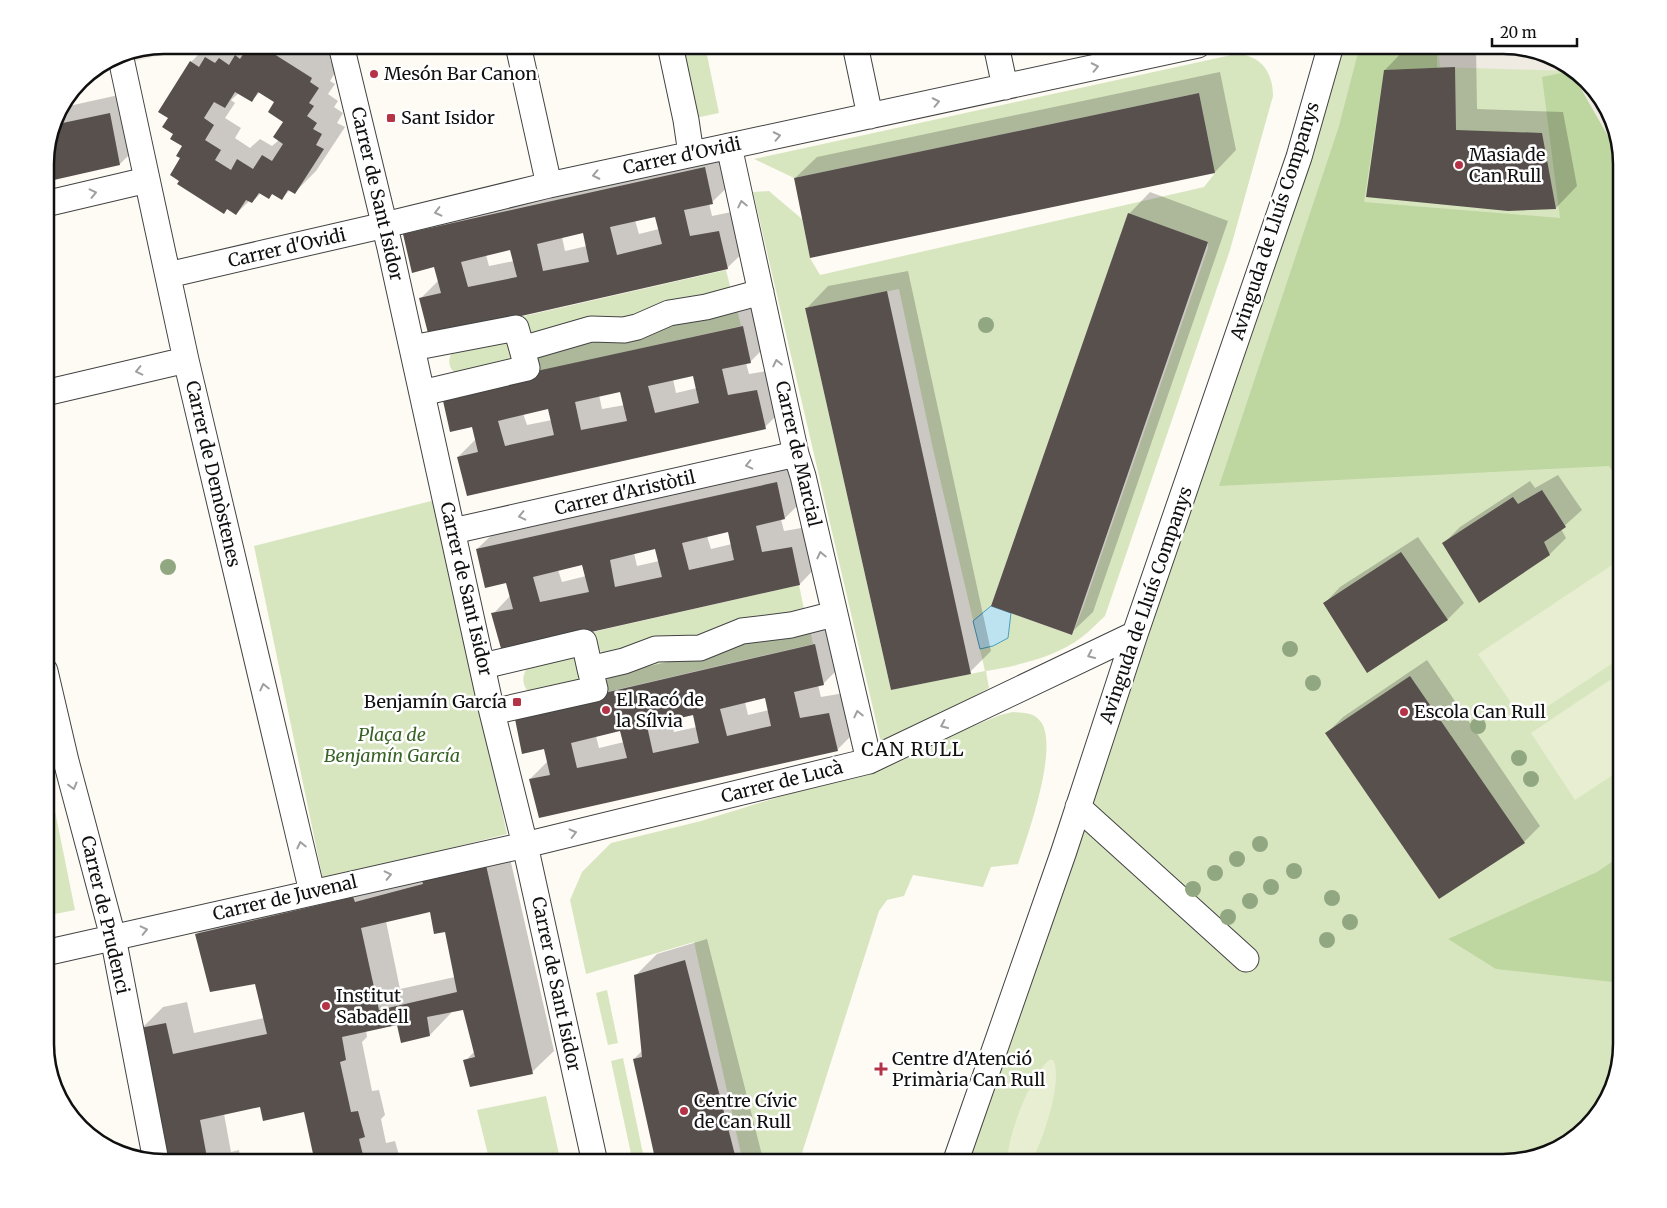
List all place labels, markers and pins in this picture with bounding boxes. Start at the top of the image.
place label: Mesón Bar Canon [384,62,537,85]
marker: Mesón Bar Canon [368,68,380,80]
place label: Sant Isidor [401,106,495,129]
marker: Sant Isidor [385,112,397,124]
place label: Masia de Can Rull [1469,143,1545,187]
marker: Masia de Can Rull [1453,159,1465,171]
place label: El Racó de la Sílvia [616,688,704,732]
place label: Benjamín García [364,690,507,713]
marker: Benjamín García [511,696,523,708]
place label: Escola Can Rull [1414,700,1546,723]
marker: El Racó de la Sílvia [600,704,612,716]
marker: Escola Can Rull [1398,706,1410,718]
place label: Institut Sabadell [336,984,409,1028]
marker: Institut Sabadell [320,1000,332,1012]
place label: Centre d'Atenció Primària Can Rull [892,1047,1046,1091]
marker: Centre d'Atenció Primària Can Rull [874,1062,888,1076]
place label: Centre Cívic de Can Rull [694,1089,797,1133]
marker: Centre Cívic de Can Rull [678,1105,690,1117]

